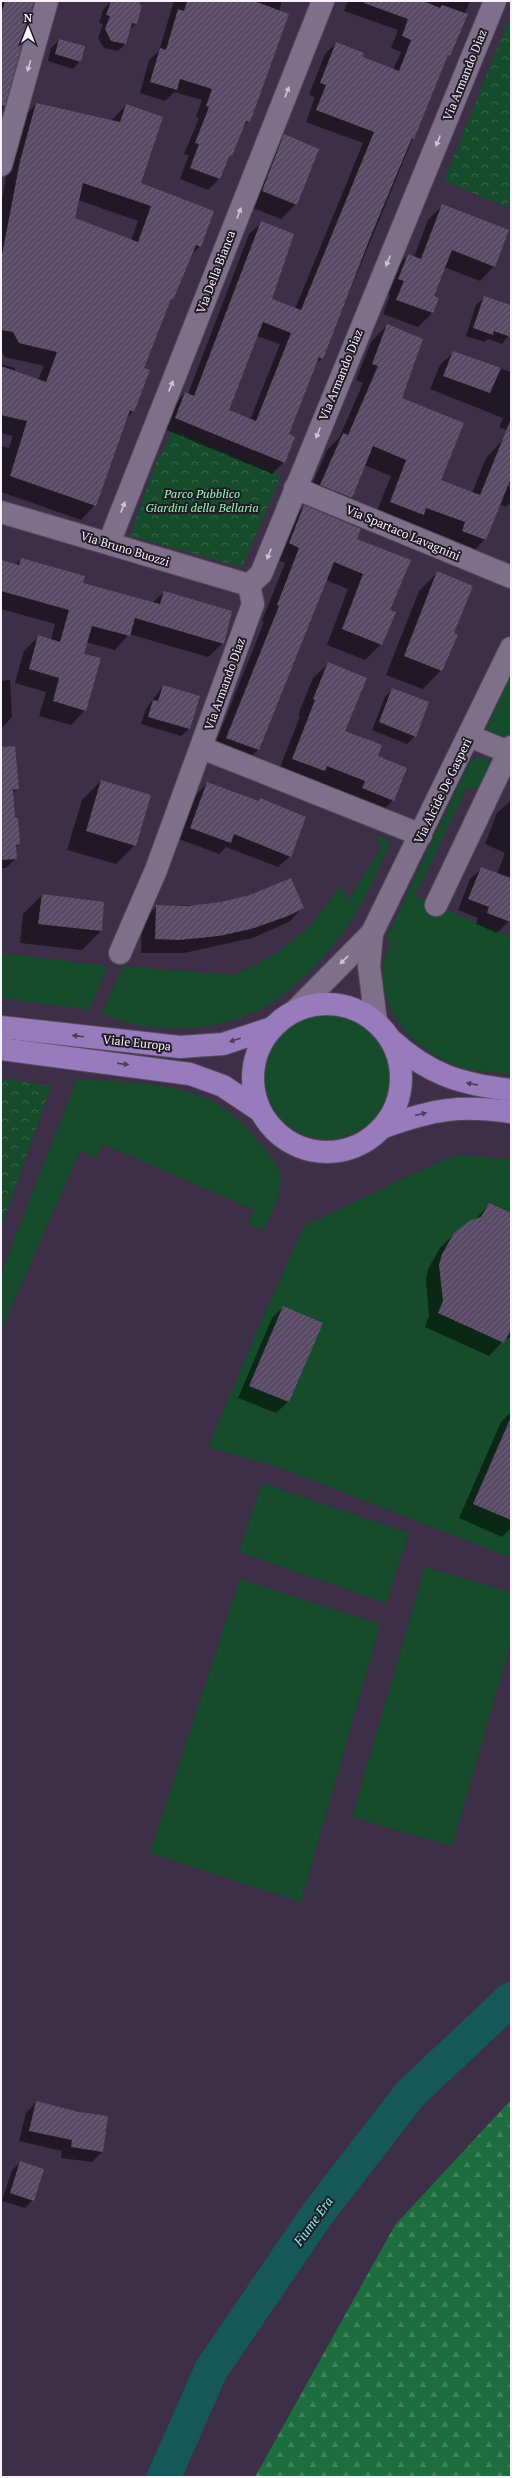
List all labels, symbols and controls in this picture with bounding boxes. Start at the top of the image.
north arrow [8,8,48,48]
text: N [24,11,33,25]
street label: Via Armando Diaz [439,27,490,123]
one-way arrow [26,60,32,72]
one-way arrow [284,86,290,98]
one-way arrow [435,136,441,147]
one-way arrow [236,207,242,219]
street label: Via Della Bianca [193,228,238,315]
one-way arrow [385,255,391,267]
street label: Via Armando Diaz [315,327,366,423]
one-way arrow [168,380,174,392]
one-way arrow [314,428,320,440]
park label: Parco Pubblico Giardini della Bellaria [145,486,259,515]
one-way arrow [120,501,126,513]
street label: Via Spartaco Lavagnini [344,502,463,564]
street label: Via Bruno Buozzi [79,528,172,569]
one-way arrow [266,548,272,559]
street label: Via Armando Diaz [201,635,248,732]
street label: Via Alcide De Gasperi [411,735,475,846]
one-way arrow [339,955,349,965]
street label: Viale Europa [102,1031,172,1054]
one-way arrow [72,1033,84,1039]
one-way arrow [229,1037,241,1043]
one-way arrow [117,1061,129,1067]
one-way arrow [466,1081,479,1087]
one-way arrow [415,1111,428,1117]
water label: Fiume Era [289,2193,337,2250]

